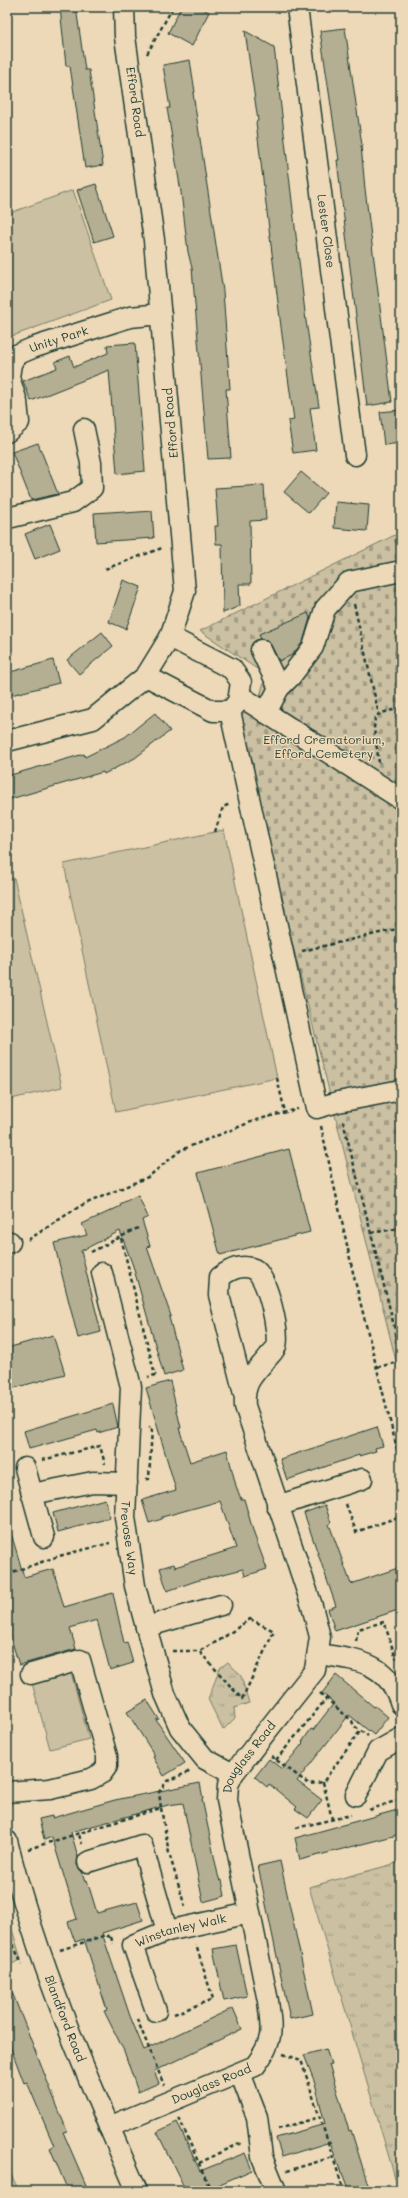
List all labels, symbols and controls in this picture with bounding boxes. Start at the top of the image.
street label: Efford Road [123,66,149,138]
street label: Lester Close [314,193,340,269]
street label: Unity Park [26,322,90,356]
street label: Efford Road [159,387,181,459]
park label: Efford Crematorium, Efford Cemetery [263,731,385,761]
street label: Trevose Way [118,1500,142,1576]
street label: Douglass Road [218,1717,279,1793]
street label: Winstanley Walk [132,1909,228,1950]
street label: Blandford Road [42,1973,90,2064]
street label: Douglass Road [169,2059,254,2107]

